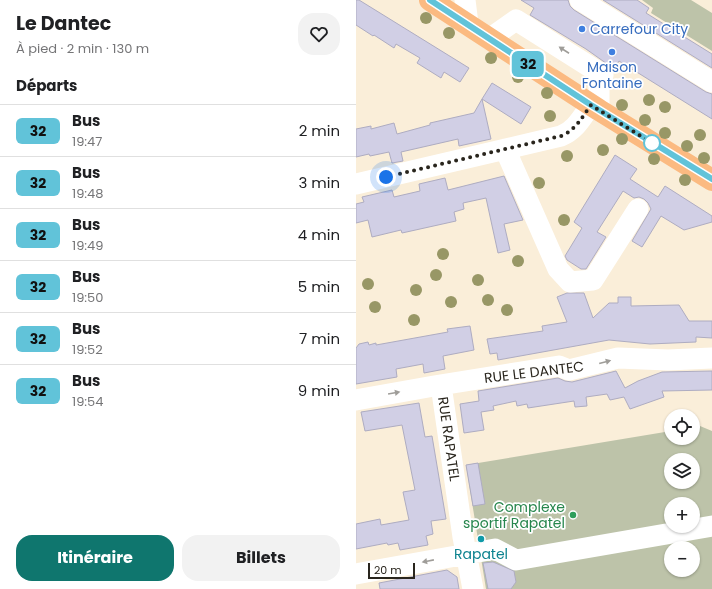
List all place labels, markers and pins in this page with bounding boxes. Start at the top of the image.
place label: Carrefour City [590,19,688,39]
marker: Carrefour City [577,24,587,34]
marker: Maison Fontaine [607,47,617,57]
place label: Maison Fontaine [582,57,643,93]
unlabelled marker [643,134,661,152]
place label: Complexe sportif Rapatel [463,497,565,533]
marker: Complexe sportif Rapatel [568,510,578,520]
marker: Rapatel [476,534,486,544]
place label: Rapatel [454,544,508,564]

